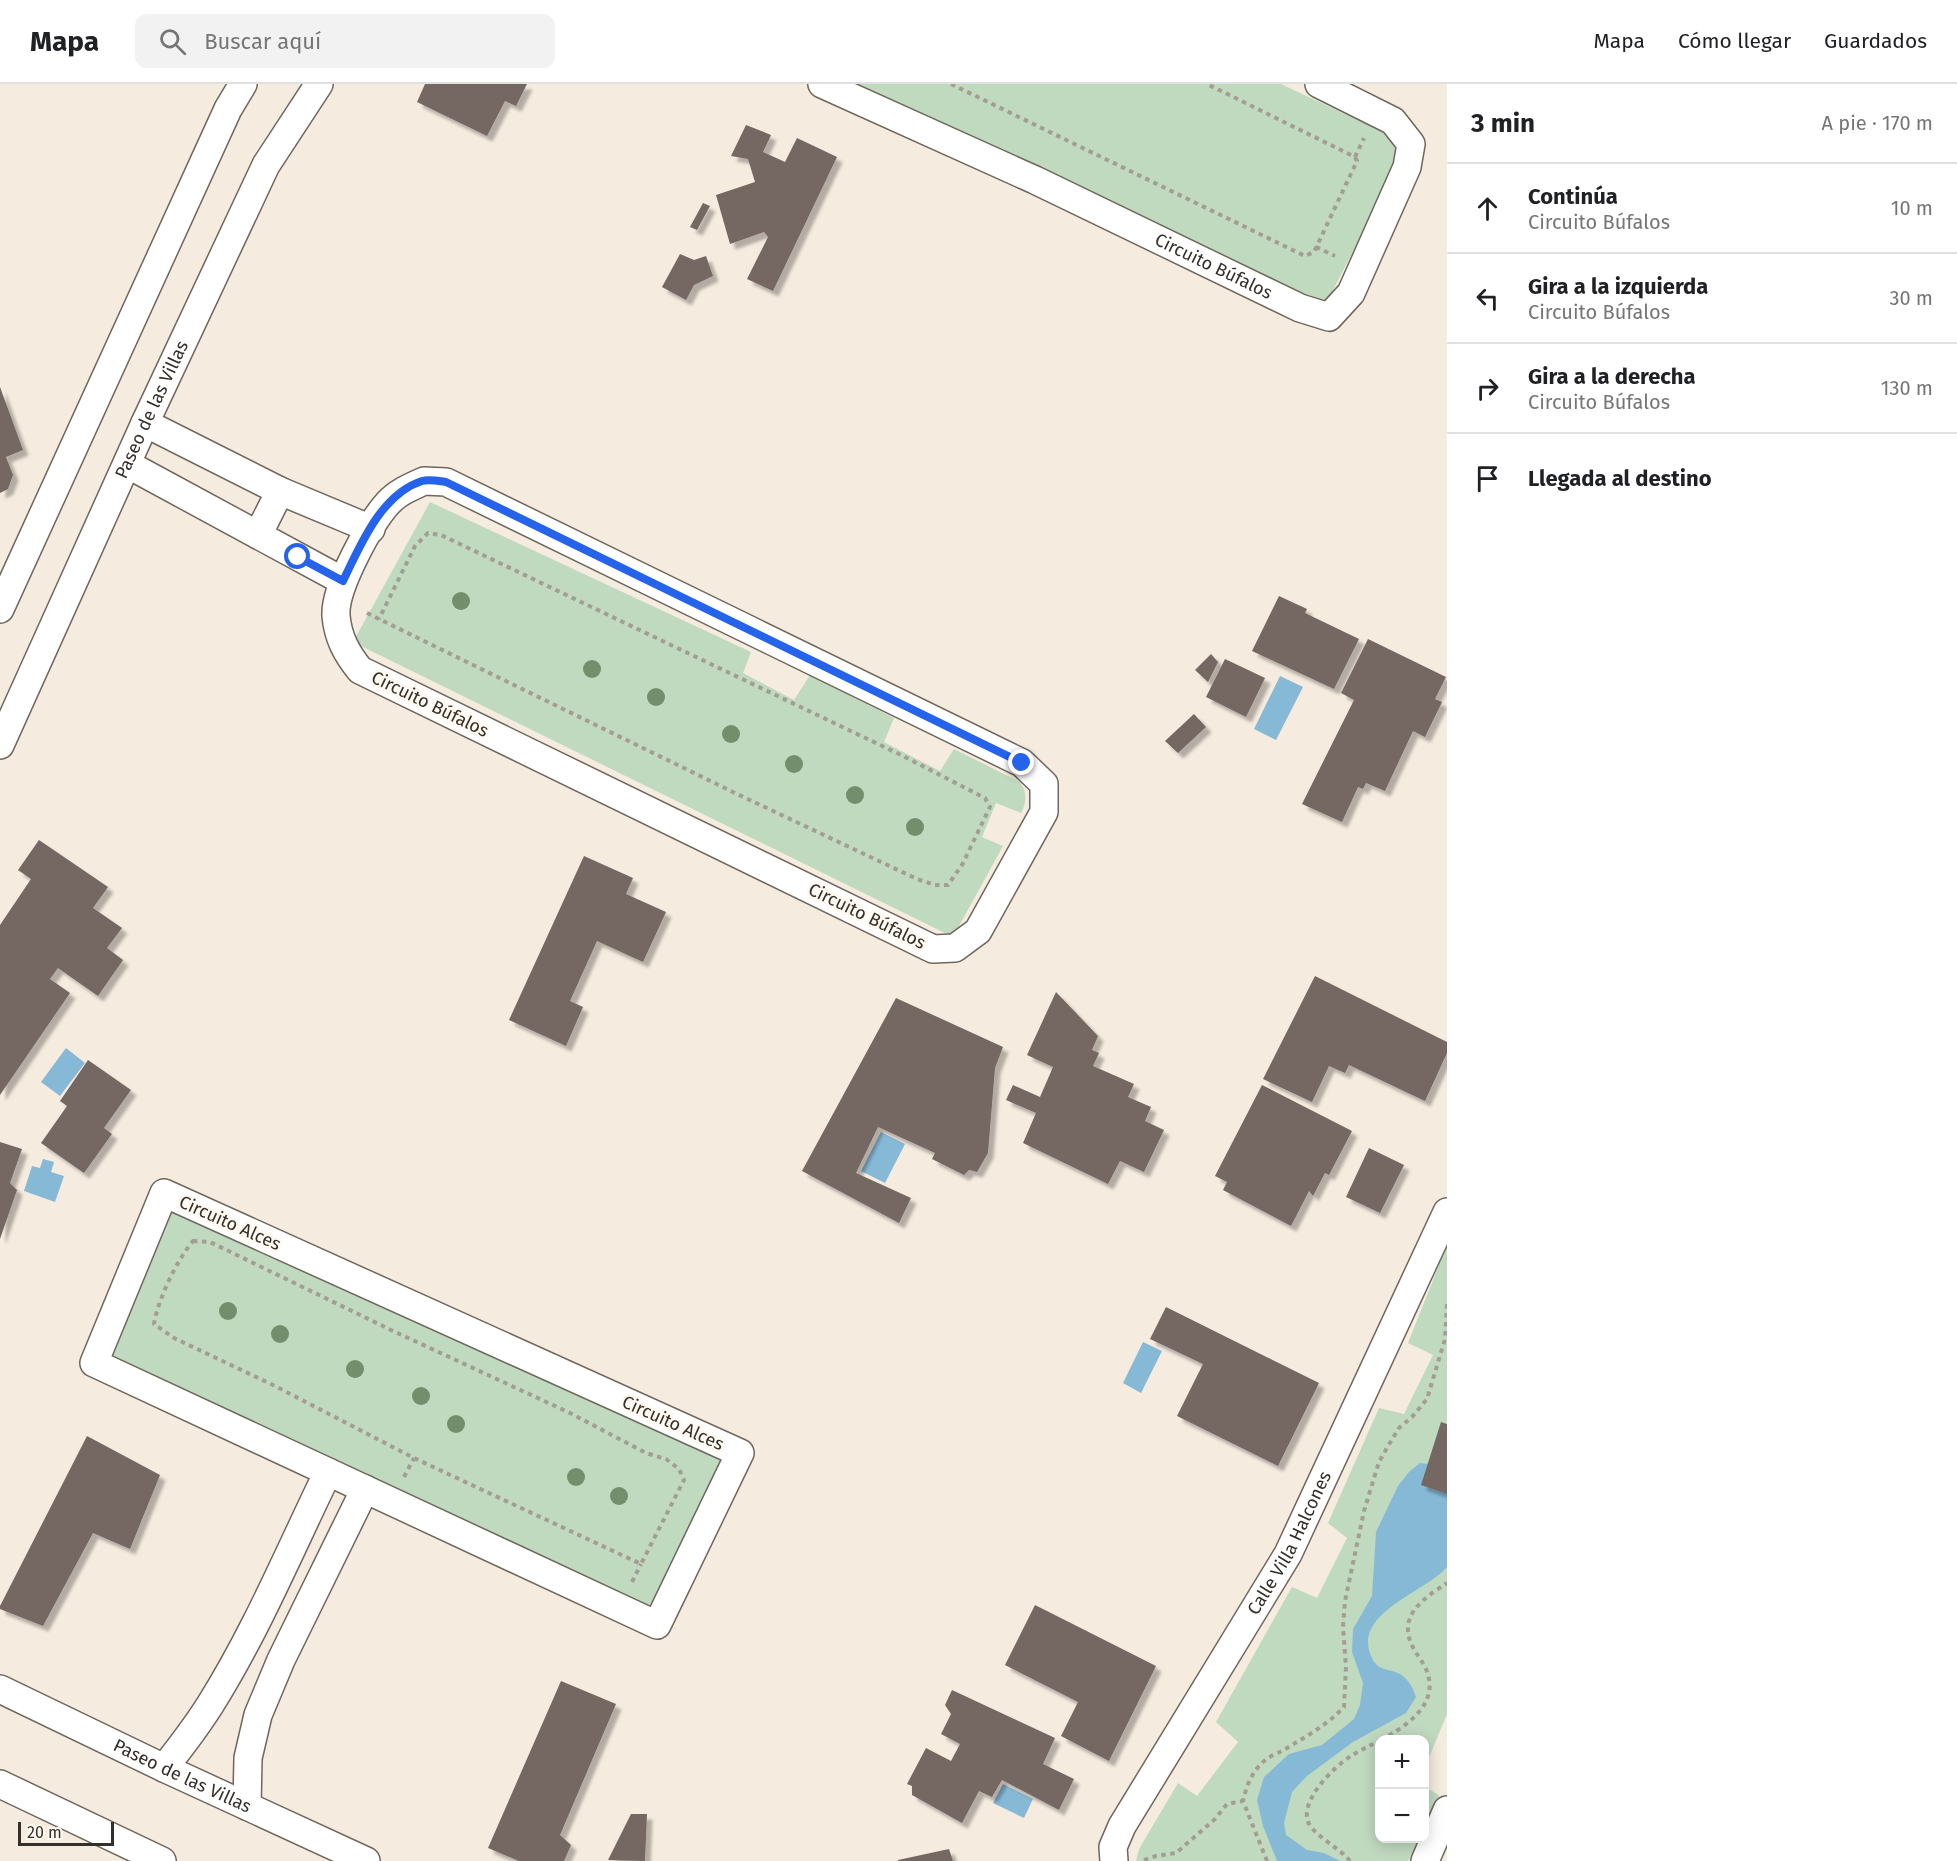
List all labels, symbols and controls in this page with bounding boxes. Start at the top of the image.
search box [135,14,555,68]
text: Mapa [30,25,99,58]
icon: search [156,25,189,58]
text: Buscar aquí [204,28,321,55]
text: Mapa [1593,28,1645,54]
text: Cómo llegar [1678,28,1791,54]
text: Guardados [1824,28,1927,54]
text: 3 min [1471,108,1535,139]
text: A pie · 170 m [1822,111,1933,135]
text: Continúa [1528,183,1618,210]
icon: ahead [1471,192,1504,225]
text: 10 m [1891,196,1933,220]
text: Circuito Búfalos [1528,210,1670,234]
street label: Circuito Búfalos [1151,229,1276,304]
text: Gira a la izquierda [1528,273,1708,300]
icon: left [1471,282,1504,315]
text: 30 m [1889,286,1933,310]
text: Circuito Búfalos [1528,300,1670,324]
street label: Paseo de las Villas [110,337,193,482]
text: Gira a la derecha [1528,363,1696,390]
icon: right [1471,372,1504,405]
text: 130 m [1881,376,1933,400]
text: Circuito Búfalos [1528,390,1670,414]
icon: arrive [1471,462,1504,495]
text: Llegada al destino [1528,465,1712,492]
route start [284,543,310,569]
street label: Circuito Búfalos [368,666,492,742]
route end [1008,749,1034,775]
street label: Circuito Búfalos [805,878,929,954]
street label: Circuito Alces [176,1191,284,1255]
street label: Circuito Alces [619,1391,727,1455]
street label: Calle Villa Halcones [1243,1468,1336,1619]
street label: Paseo de las Villas [110,1734,255,1818]
map controls [1375,1735,1429,1843]
button: + [1375,1735,1429,1789]
button: − [1375,1789,1429,1843]
scale bar [18,1819,114,1846]
text: 20 m [27,1823,62,1842]

